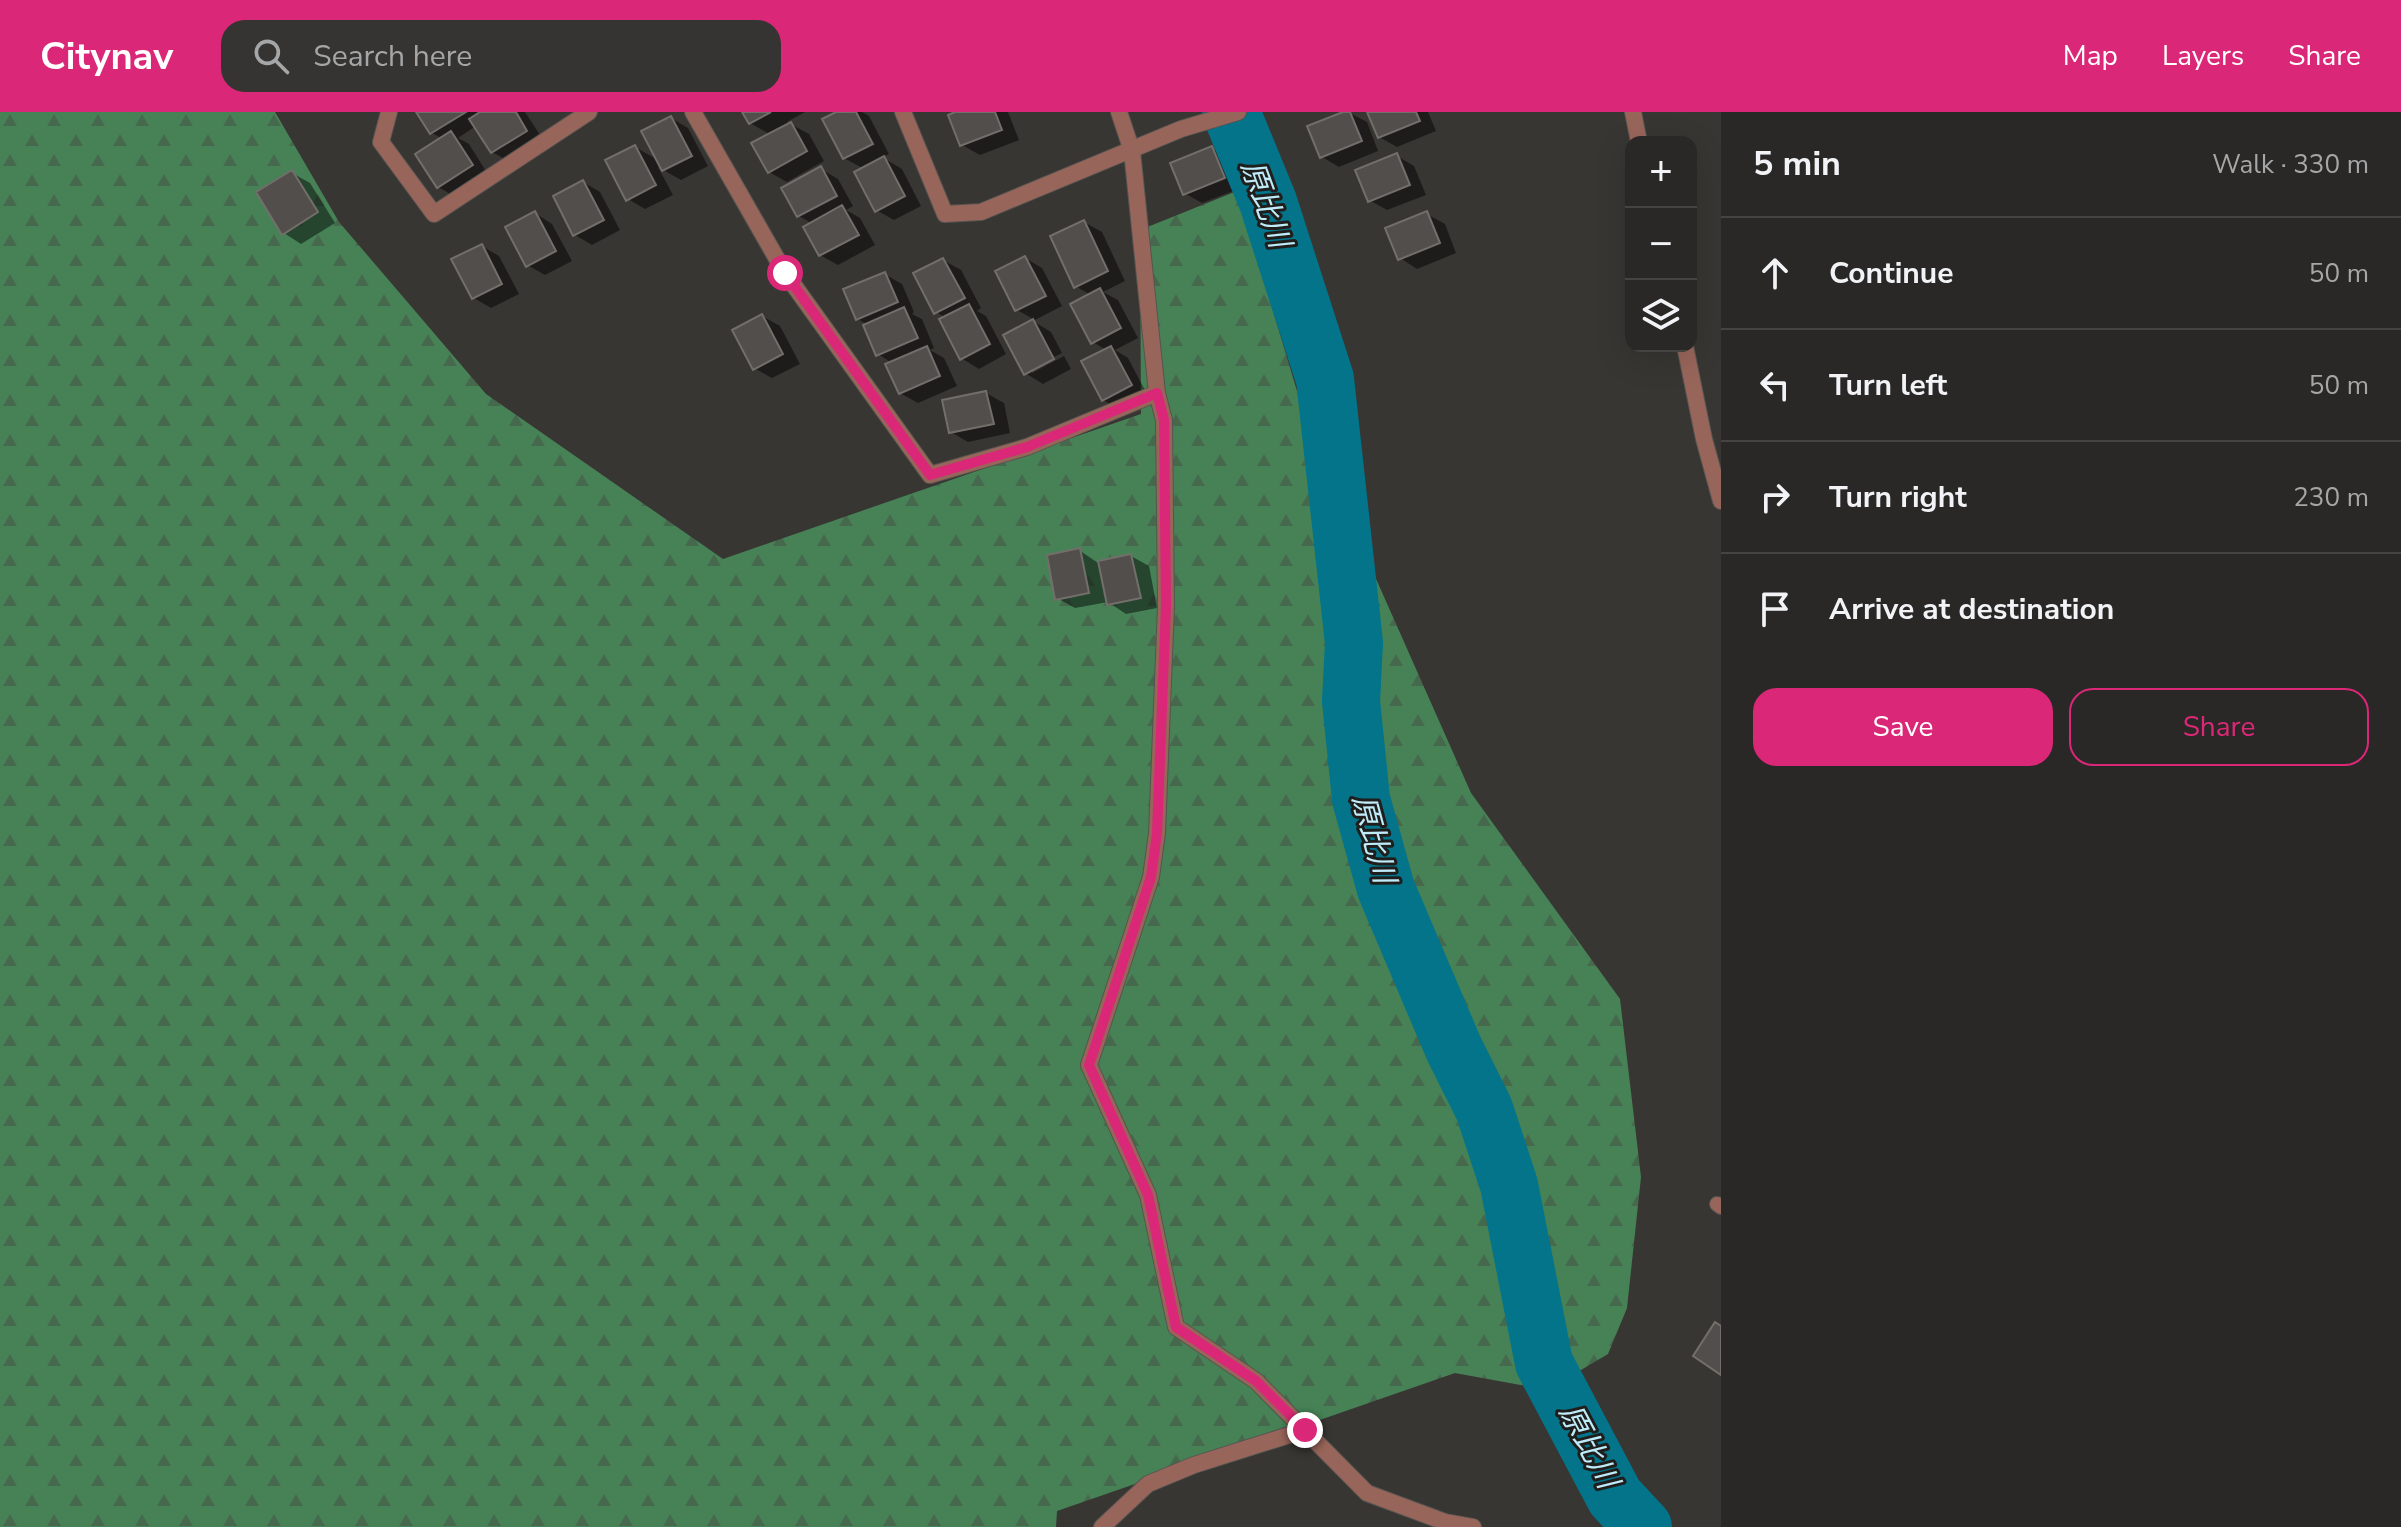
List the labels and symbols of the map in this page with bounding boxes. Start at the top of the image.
water label: 原比川 [1231,155,1301,256]
route start [767,255,803,291]
water label: 原比川 [1342,790,1406,891]
water label: 原比川 [1549,1397,1629,1498]
route end [1287,1412,1323,1448]

